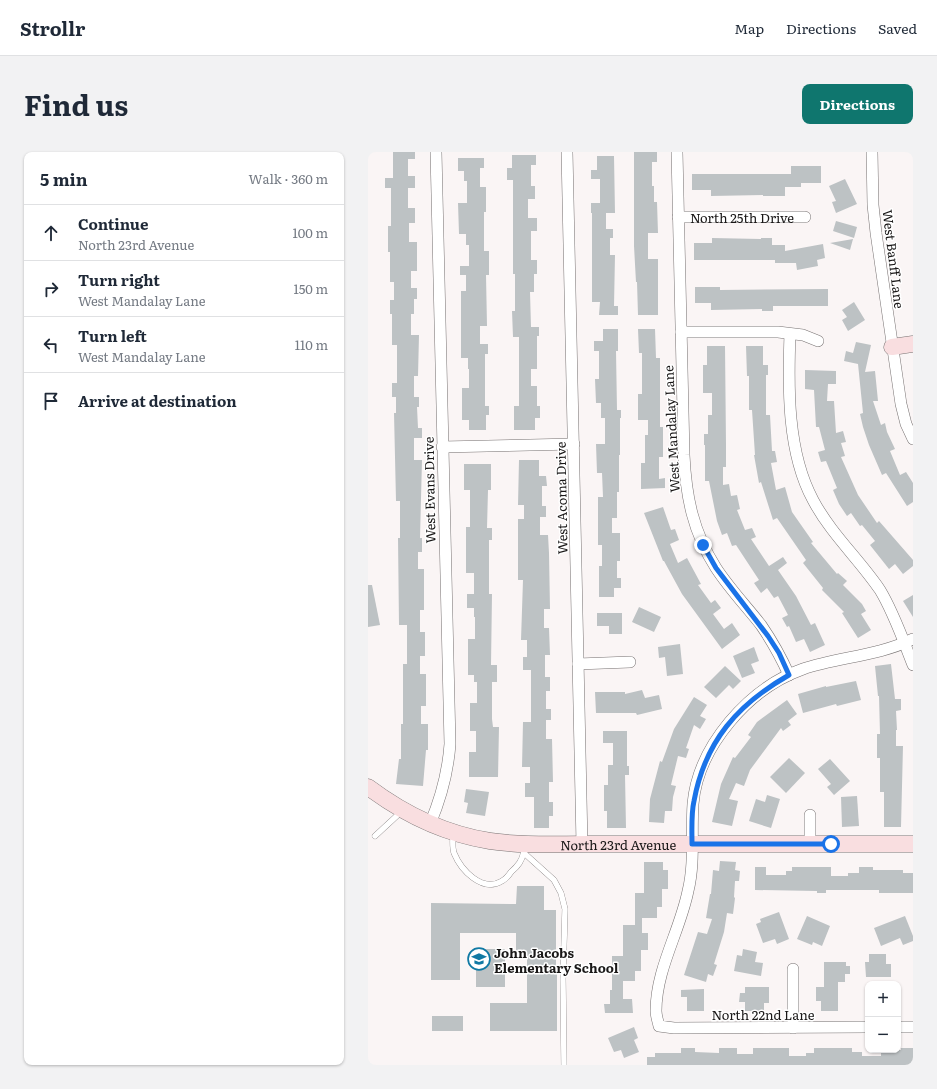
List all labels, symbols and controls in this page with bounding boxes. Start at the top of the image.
text: Strollr [20,14,85,42]
text: Map [734,18,764,38]
text: Directions [786,18,856,38]
text: Saved [878,18,917,38]
text: Find us [24,83,128,125]
button: Directions [802,84,913,124]
text: 5 min [40,166,88,191]
text: Walk · 360 m [248,169,328,188]
street label: North 25th Drive [690,208,794,227]
street label: West Banff Lane [879,208,910,310]
text: Continue [78,212,148,235]
icon: ahead [40,222,62,244]
text: 100 m [292,223,328,242]
text: North 23rd Avenue [78,235,194,254]
text: Turn right [78,268,160,291]
icon: right [40,278,62,300]
text: 150 m [293,279,328,298]
text: West Mandalay Lane [78,291,206,310]
text: Turn left [78,324,147,347]
icon: left [40,334,62,356]
text: 110 m [295,335,328,354]
text: West Mandalay Lane [78,347,206,366]
street label: West Mandalay Lane [658,365,684,493]
text: Arrive at destination [78,389,237,412]
icon: arrive [40,390,62,412]
street label: West Evans Drive [419,436,439,543]
street label: West Acoma Drive [551,441,571,555]
route end [694,536,712,554]
street label: North 23rd Avenue [560,834,677,854]
route start [822,835,840,853]
place label: John Jacobs Elementary School [494,943,619,977]
school or university icon: John Jacobs Elementary School [466,946,492,972]
map controls [865,981,901,1053]
button: + [865,981,901,1017]
street label: North 22nd Lane [712,1005,815,1024]
button: − [865,1017,901,1053]

